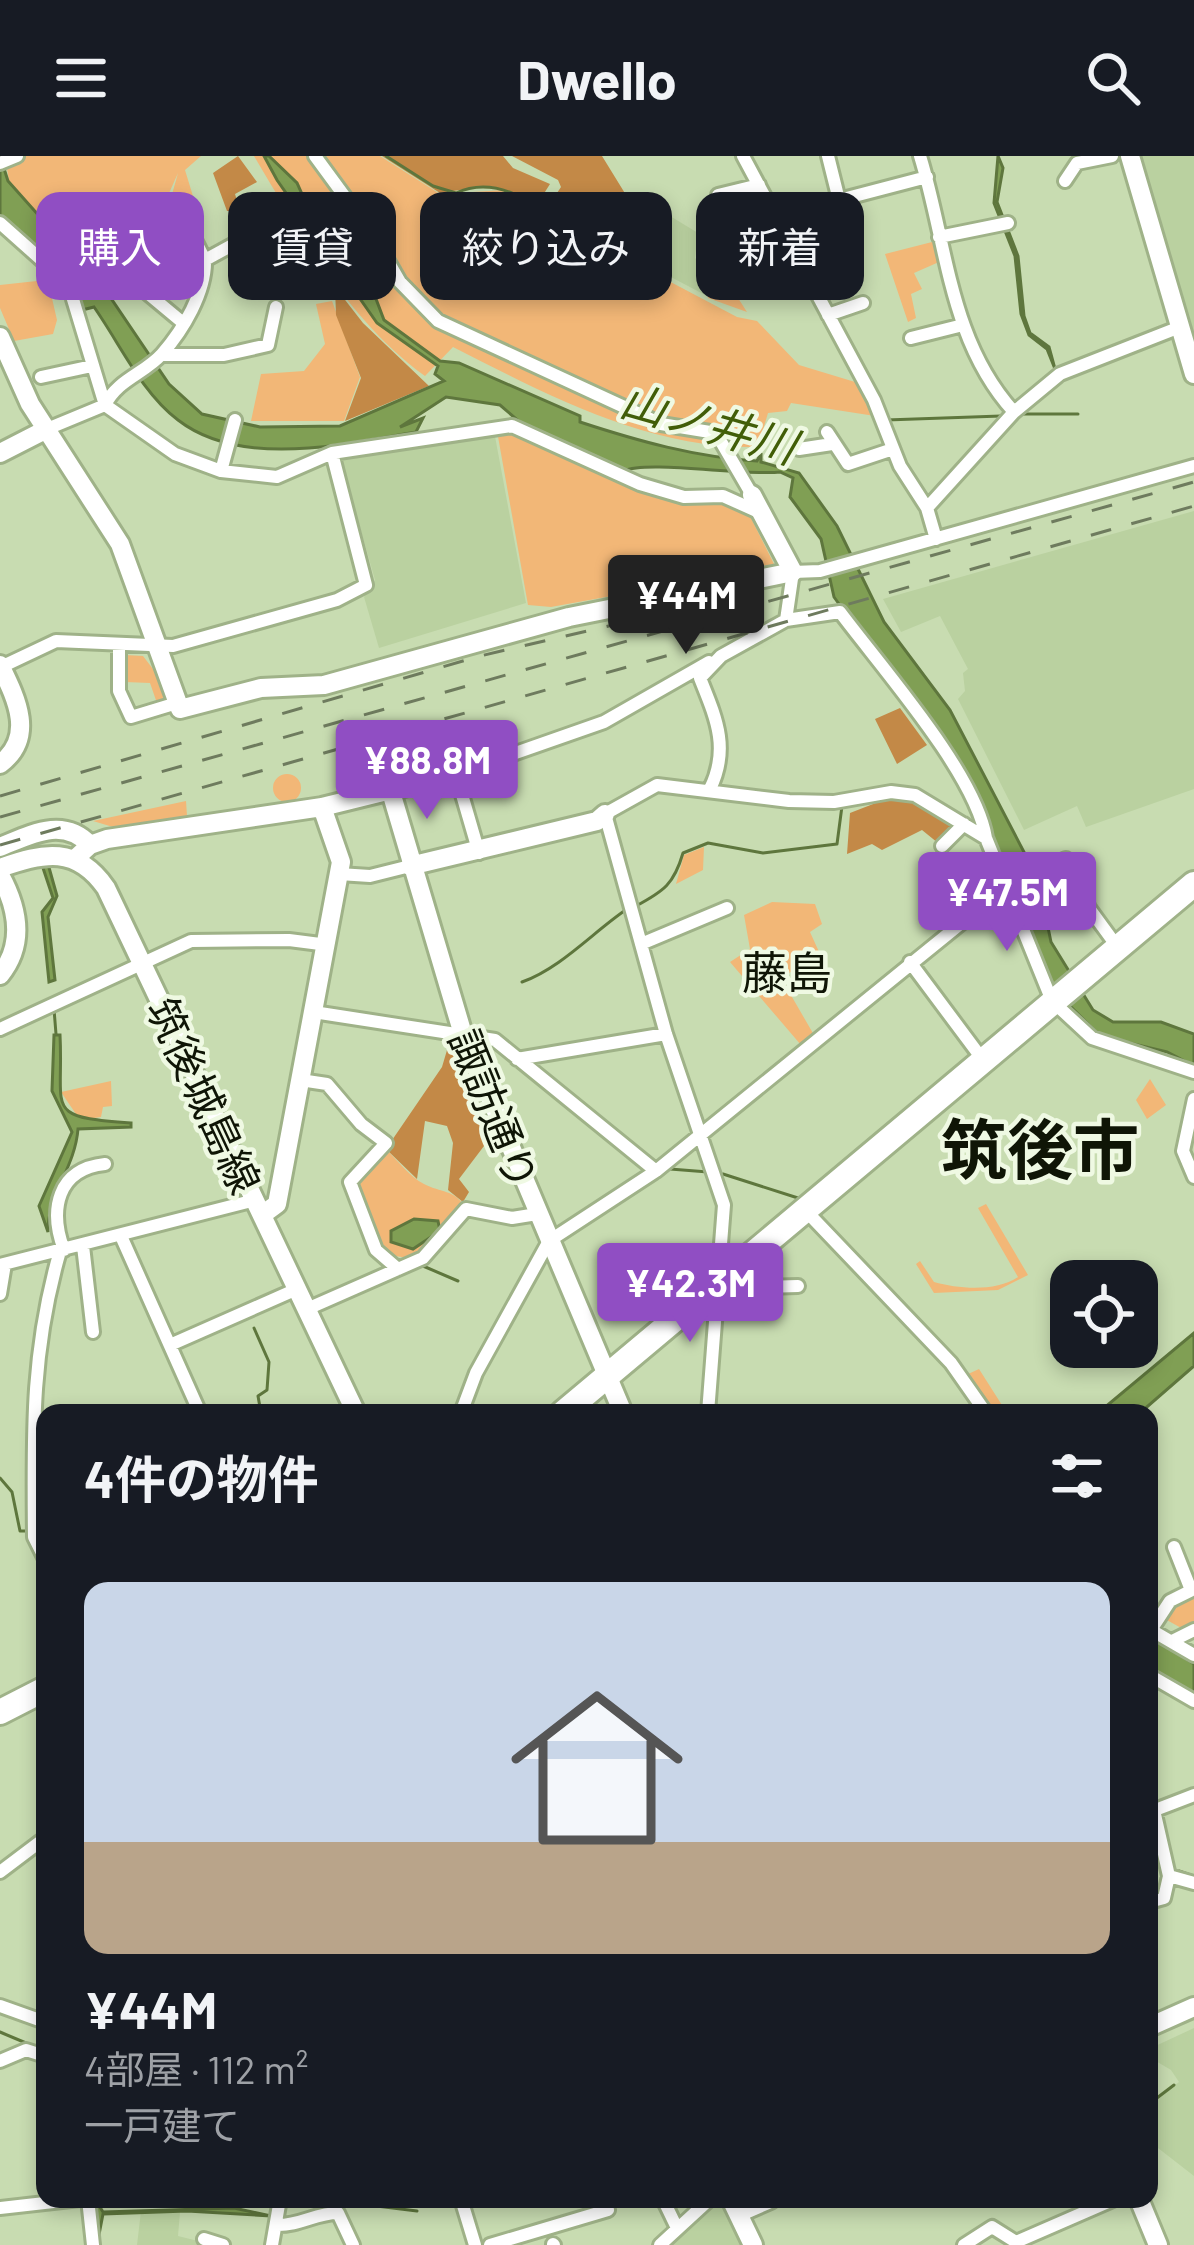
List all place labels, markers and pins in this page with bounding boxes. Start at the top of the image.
pin: ¥44M [615,555,757,657]
pin: ¥88.8M [329,720,525,822]
pin: ¥47.5M [909,852,1105,954]
pin: ¥42.3M [592,1243,788,1345]

